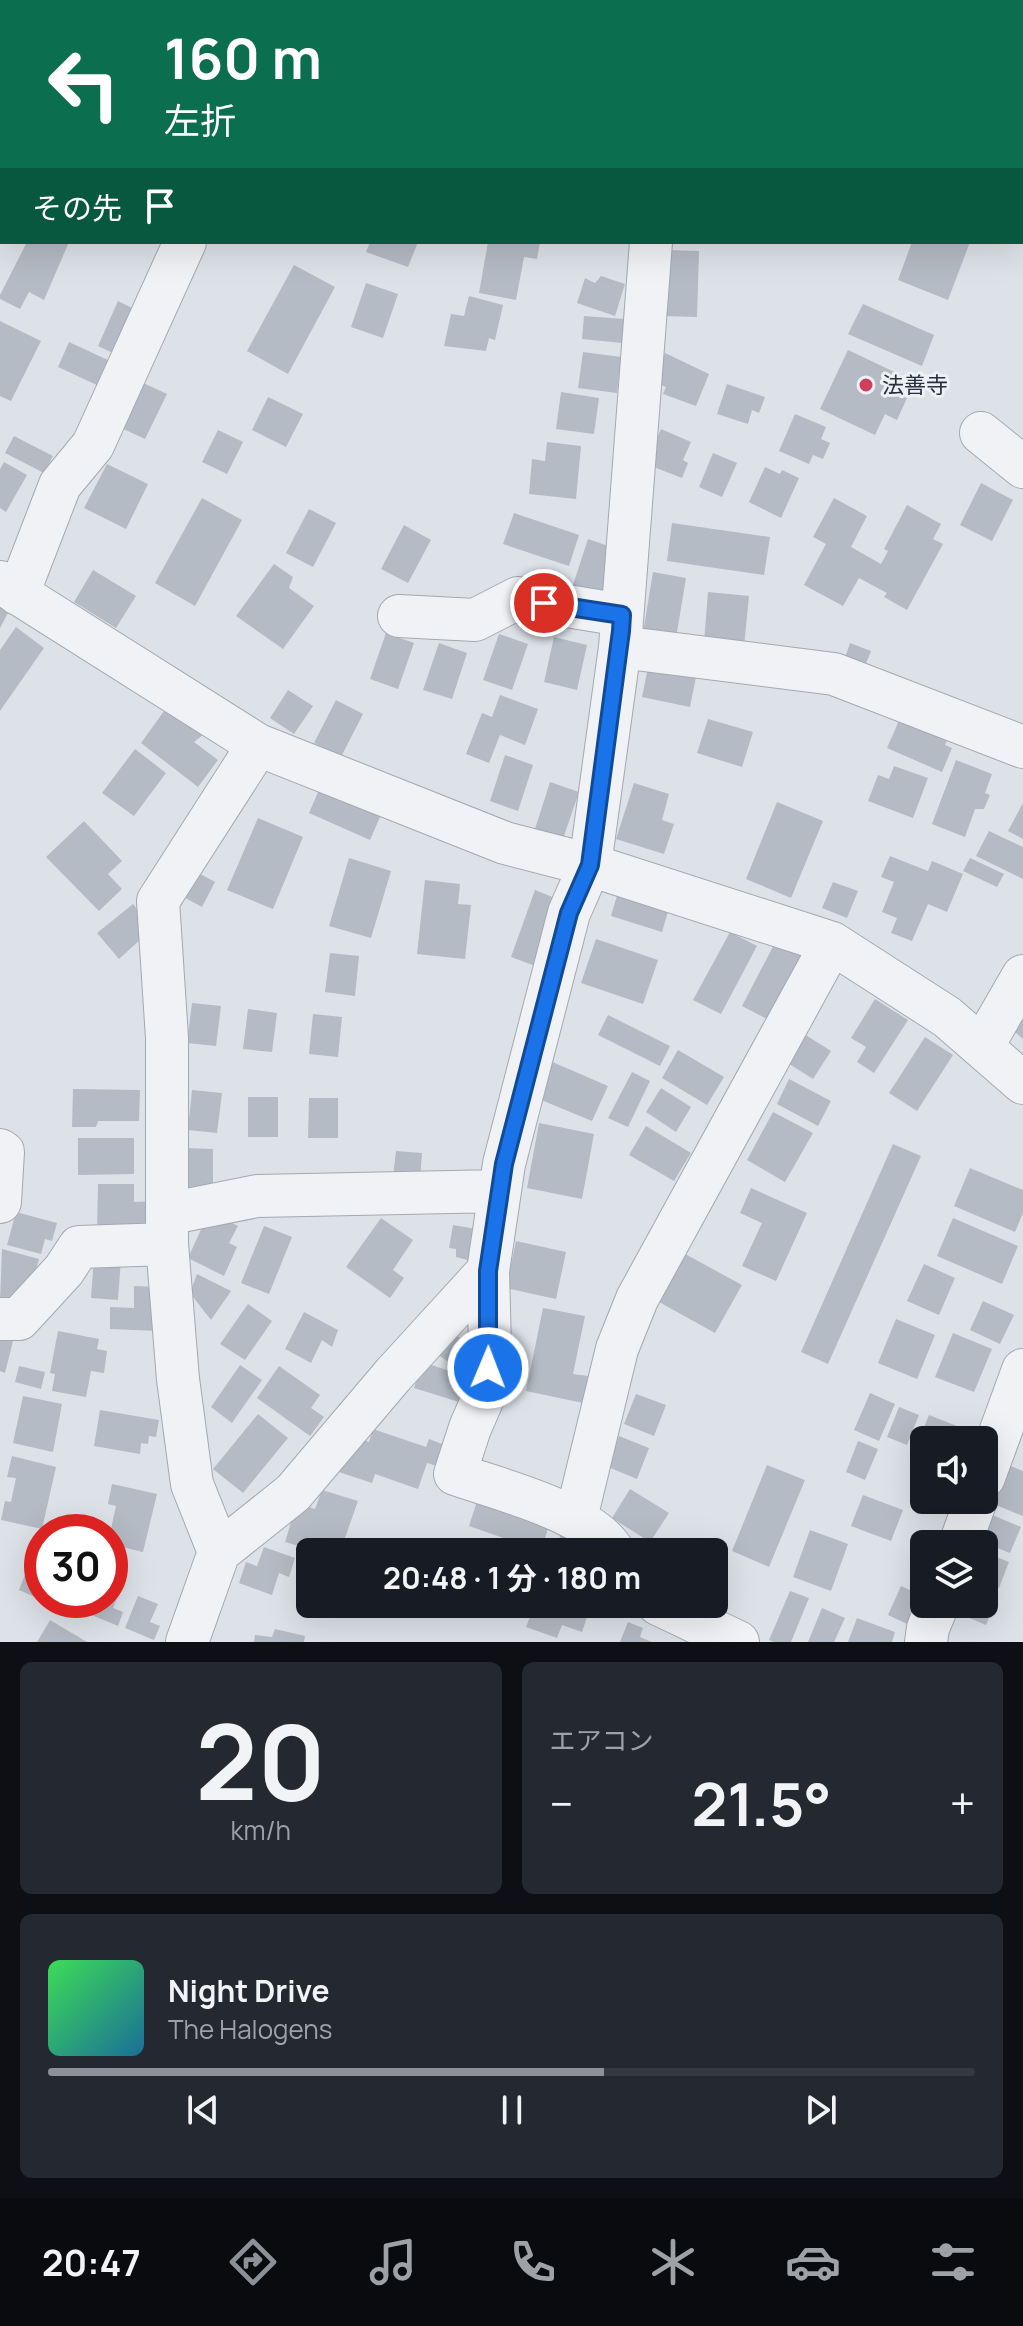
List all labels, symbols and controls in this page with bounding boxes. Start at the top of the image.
text: 160 m [164,19,322,96]
icon: left [32,32,136,136]
text: 左折 [164,96,236,145]
icon: arrive [138,184,182,228]
text: その先 [32,187,122,228]
place label: 法善寺 [882,370,948,400]
marker: 法善寺 [857,376,875,394]
pin [510,569,578,637]
icon: arrive [522,581,566,625]
position arrow [446,1326,530,1410]
map controls [910,1426,998,1618]
button: sound [910,1426,998,1514]
speed limit sign: 30 [24,1514,128,1618]
button: layers [910,1530,998,1618]
text: 20:48 · 1 分 · 180 m [383,1557,641,1598]
text: 20 [196,1689,326,1831]
text: エアコン [550,1722,654,1758]
text: 21.5° [691,1762,831,1844]
text: − [550,1773,573,1833]
text: + [950,1773,975,1833]
text: km/h [231,1812,291,1848]
text: Night Drive [168,1970,330,2011]
text: The Halogens [168,2011,332,2047]
icon: previous [181,2088,225,2132]
icon: pause [490,2088,534,2132]
icon: next [799,2088,843,2132]
icon: directions [225,2234,281,2290]
icon: music [365,2234,421,2290]
icon: phone [505,2234,561,2290]
icon: climate [645,2234,701,2290]
icon: car [785,2234,841,2290]
icon: filters [925,2234,981,2290]
text: 20:47 [42,2238,141,2287]

